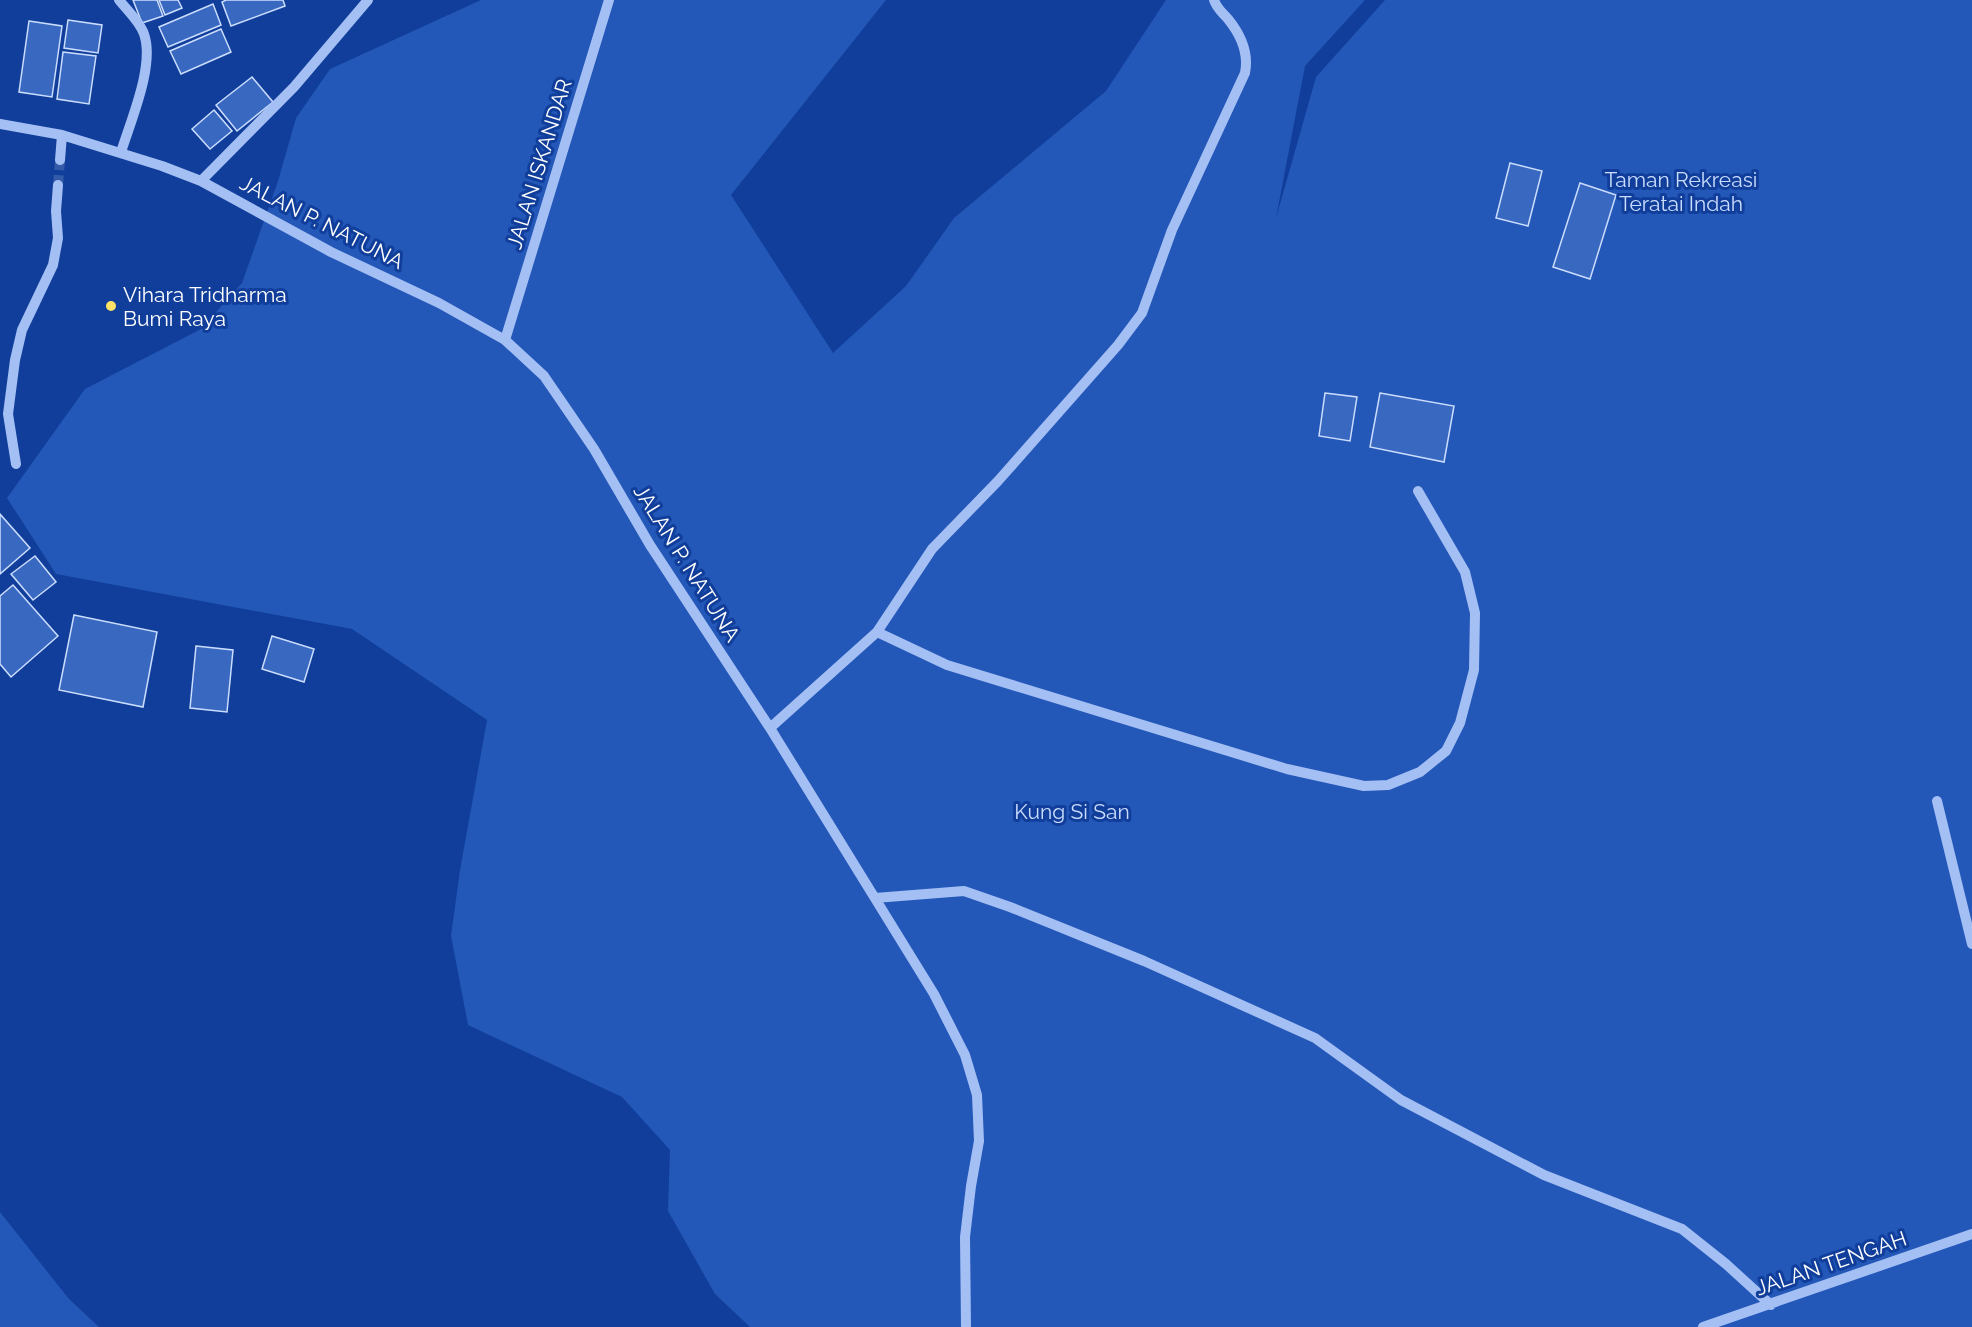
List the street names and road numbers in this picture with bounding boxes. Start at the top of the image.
street label: JALAN ISKANDAR [501,76,577,252]
street label: JALAN P. NATUNA [236,170,408,274]
street label: JALAN P. NATUNA [629,480,745,646]
street label: JALAN TENGAH [1752,1225,1910,1301]

